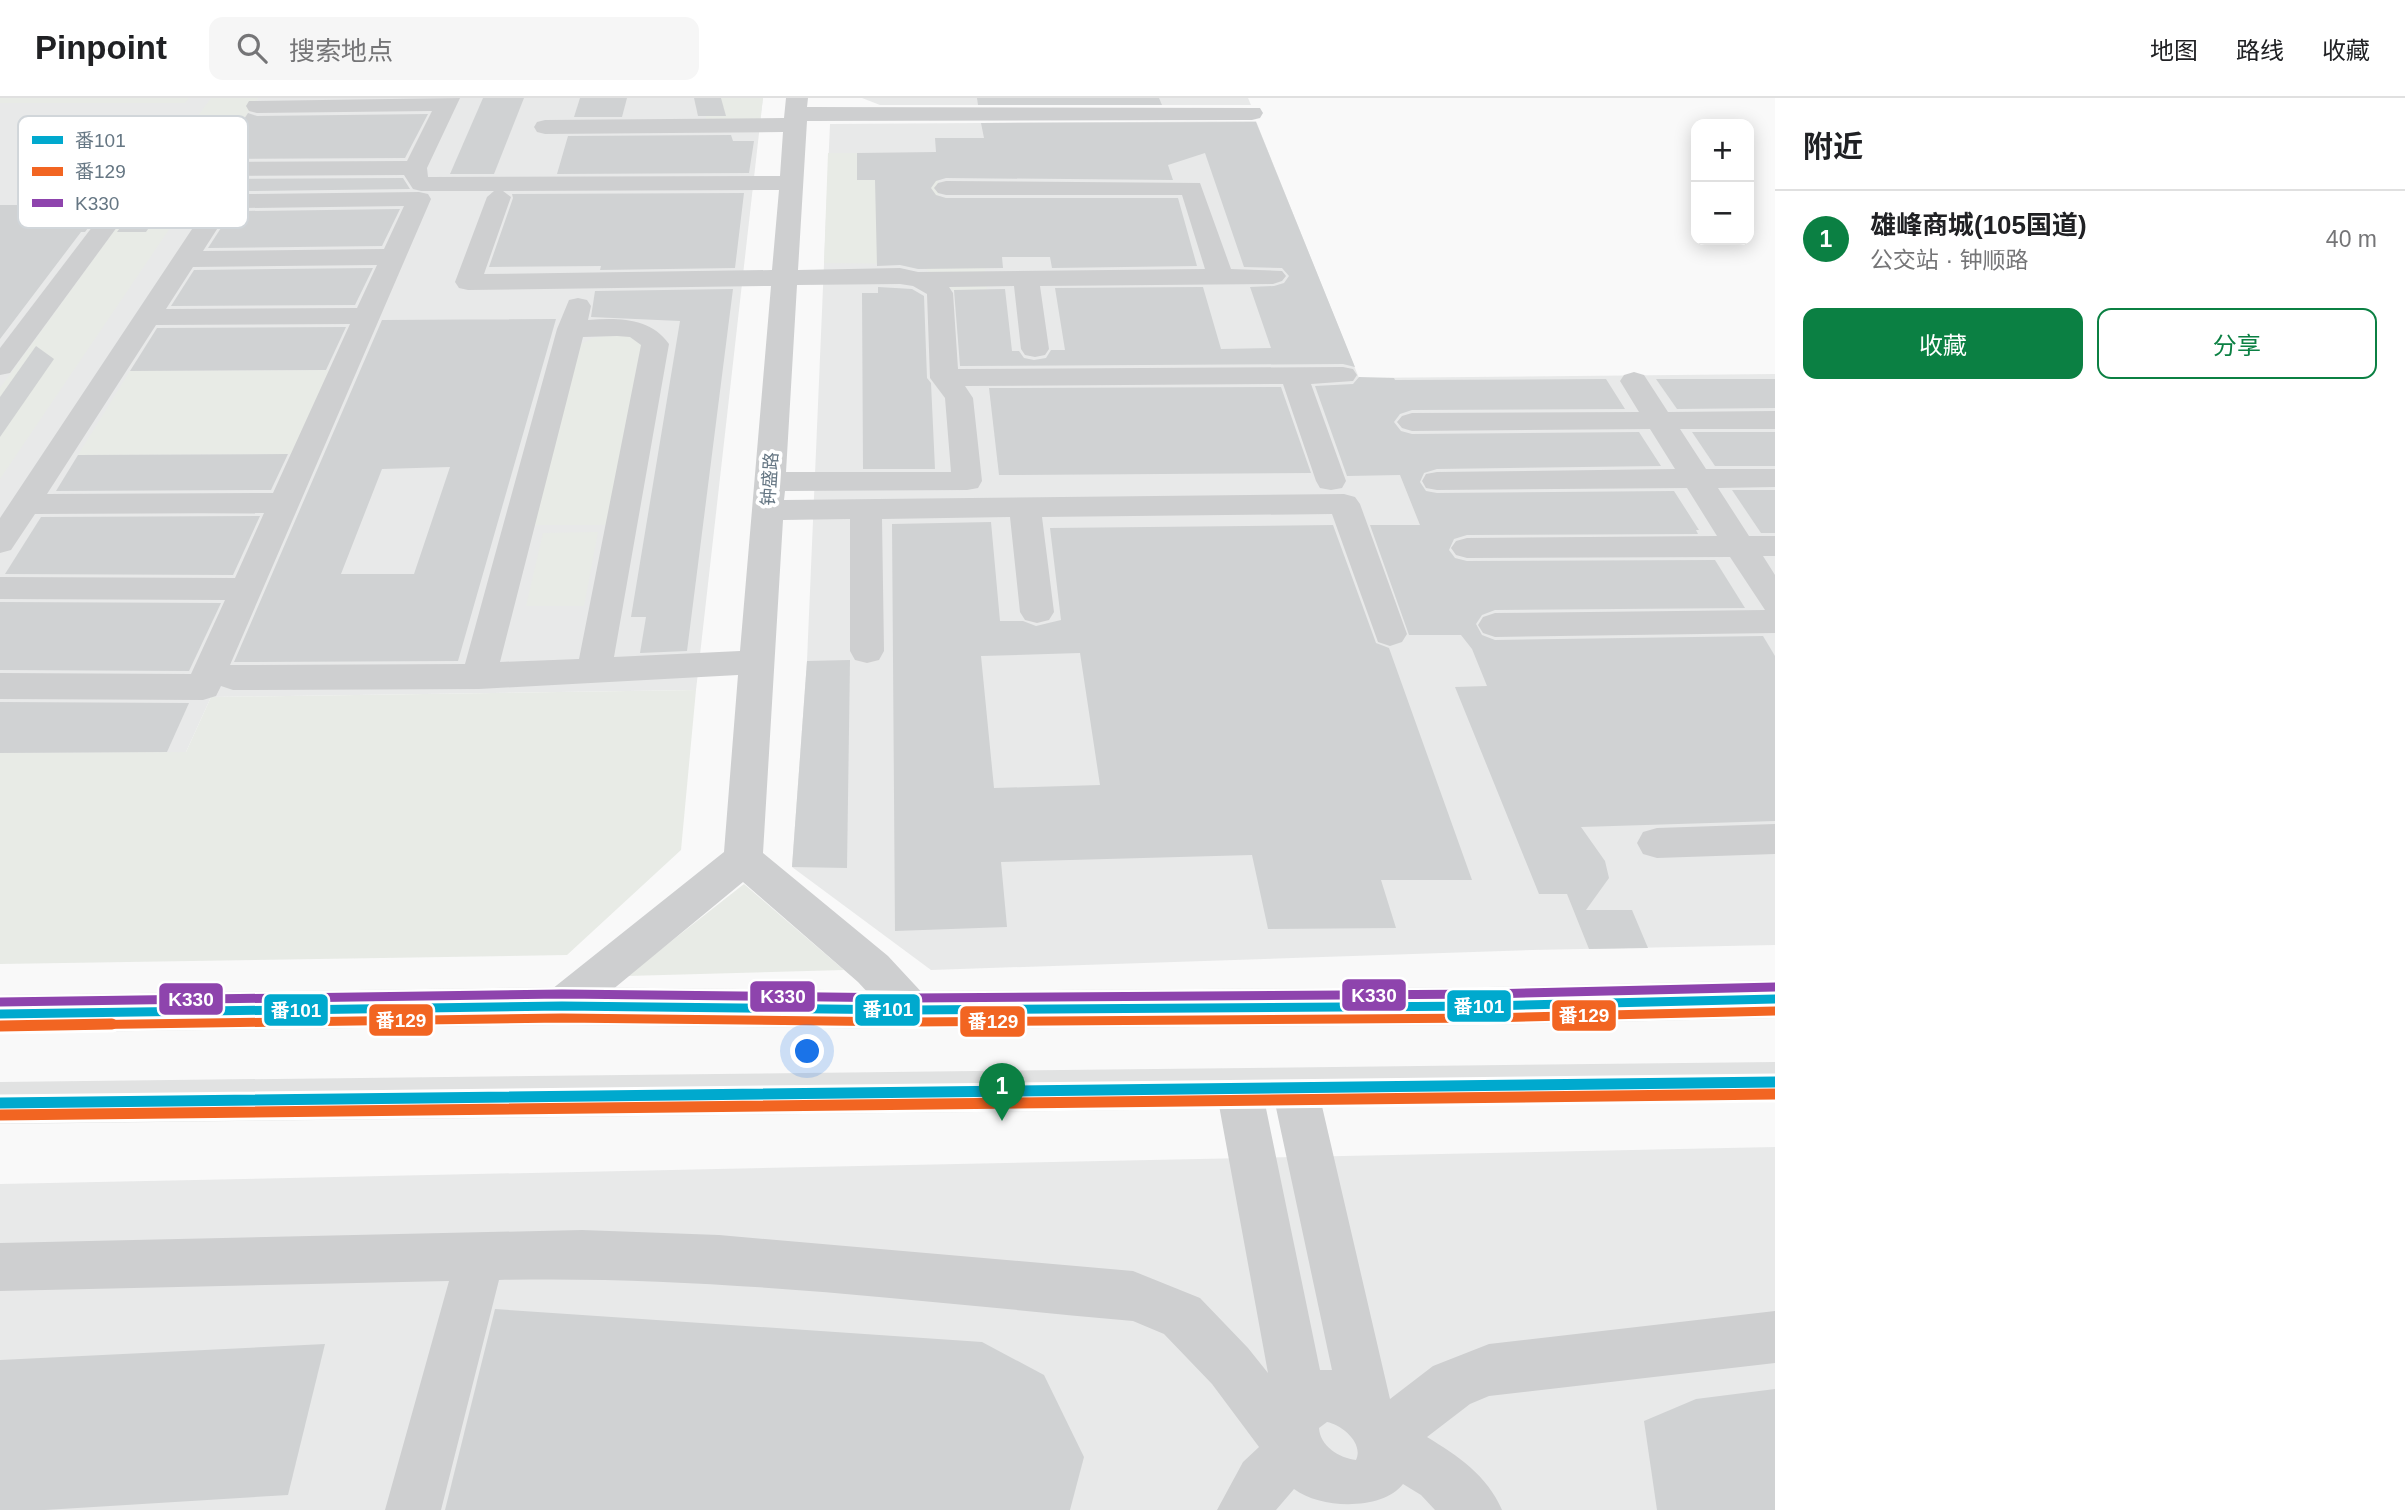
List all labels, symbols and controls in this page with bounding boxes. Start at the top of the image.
search box [209,17,699,80]
text: Pinpoint [35,29,167,66]
icon: search [233,29,271,67]
text: 搜索地点 [289,36,393,66]
text: 地图 [2150,37,2198,64]
text: 路线 [2236,37,2284,64]
text: 收藏 [2322,37,2370,64]
legend [18,116,248,228]
map controls [1691,119,1754,245]
button: + [1691,119,1754,182]
text: 番101 [75,130,126,151]
text: 附近 [1803,130,1863,163]
text: 番129 [75,161,126,182]
button: − [1691,182,1754,245]
text: K330 [75,193,119,214]
text: 雄峰商城(105国道) [1870,210,2087,240]
text: 1 [1820,226,1832,252]
text: 40 m [2326,226,2377,252]
text: 公交站 · 钟顺路 [1870,247,2028,273]
button: 收藏 [1803,308,2083,379]
button: 分享 [2097,308,2377,379]
street label: 钟盛路 [758,451,782,507]
line badge: K330 [1341,978,1407,1012]
line badge: K330 [749,980,816,1013]
line badge: K330 [158,982,224,1016]
text: K330 [1351,985,1397,1006]
text: K330 [760,986,806,1007]
text: K330 [168,989,214,1010]
line badge: 番101 [1446,989,1512,1023]
line badge: 番101 [263,993,329,1027]
line badge: 番101 [854,993,921,1027]
text: 番101 [1454,996,1505,1017]
text: 番101 [863,999,914,1020]
line badge: 番129 [1551,999,1617,1032]
text: 番101 [271,1000,322,1021]
line badge: 番129 [368,1003,434,1037]
line badge: 番129 [959,1005,1026,1038]
text: 番129 [1559,1005,1609,1026]
text: 番129 [376,1010,426,1031]
text: 番129 [968,1011,1018,1032]
your location [790,1034,824,1068]
pin: 1 [979,1063,1025,1121]

